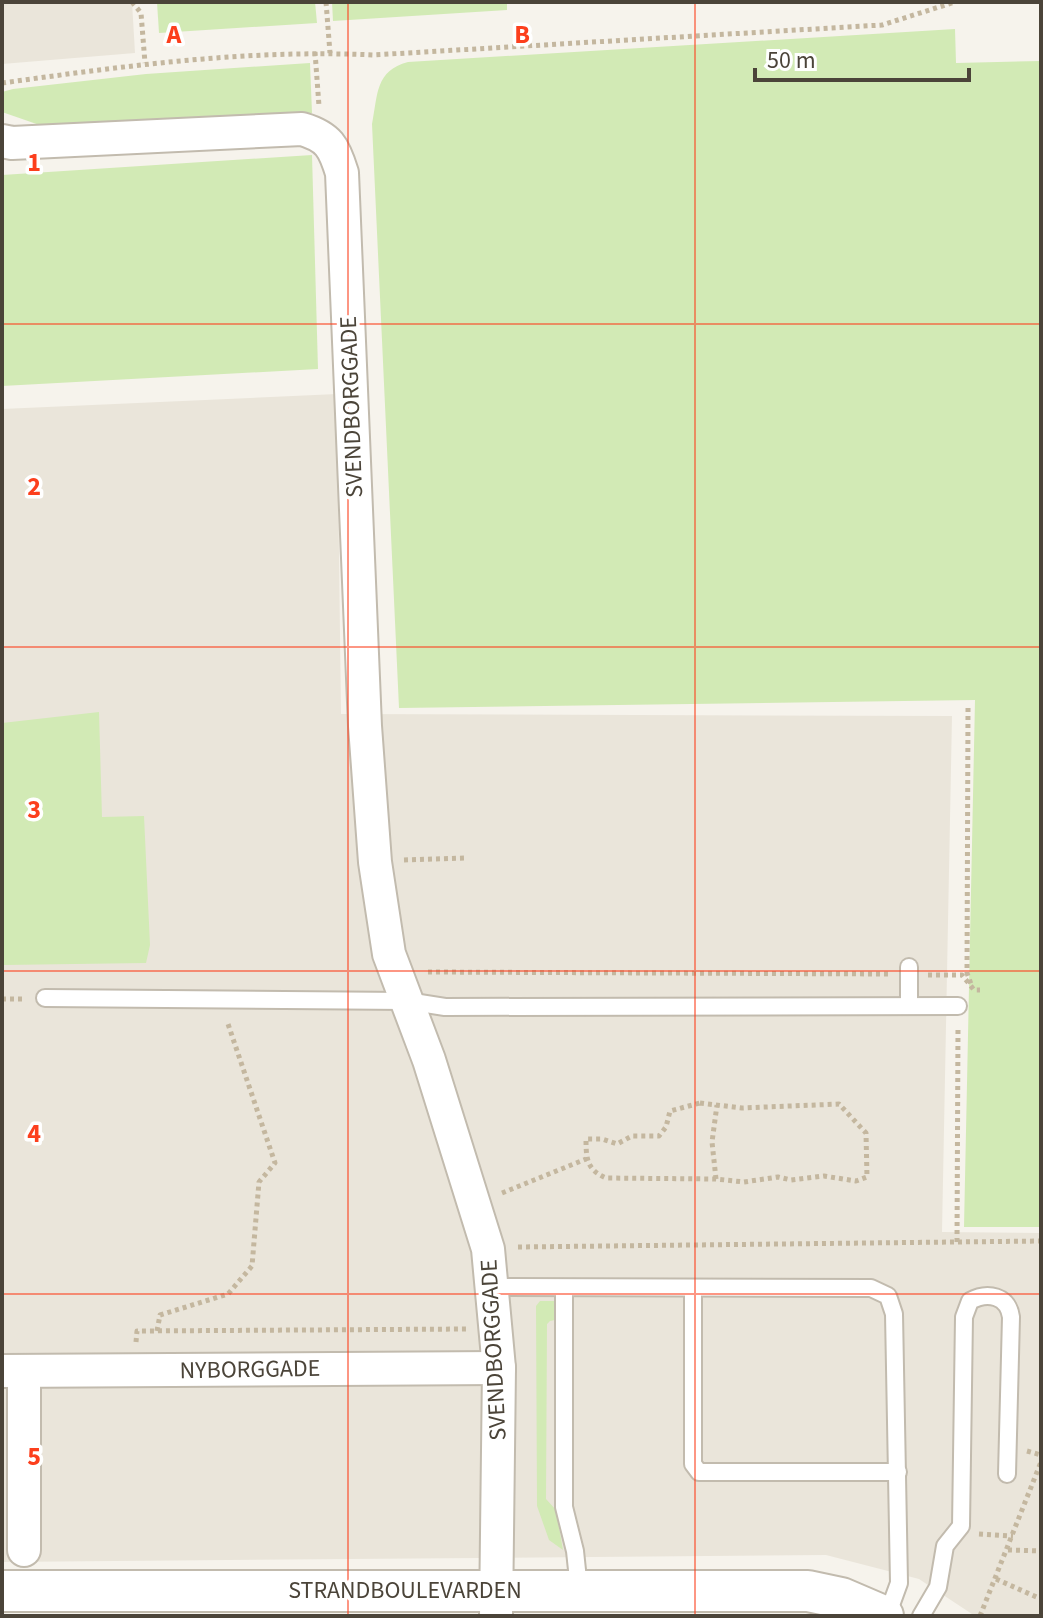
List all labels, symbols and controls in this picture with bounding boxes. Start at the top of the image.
text: A [166,16,183,53]
text: B [514,16,530,53]
scale bar [755,32,969,82]
text: 50 m [767,43,816,78]
text: 1 [27,144,41,181]
street label: SVENDBORGGADE [331,316,372,498]
text: 2 [27,468,41,505]
text: 3 [27,791,41,828]
text: 4 [27,1115,41,1152]
street label: SVENDBORGGADE [471,1258,516,1442]
street label: NYBORGGADE [179,1351,321,1388]
text: 5 [27,1438,41,1475]
street label: STRANDBOULEVARDEN [288,1573,522,1608]

